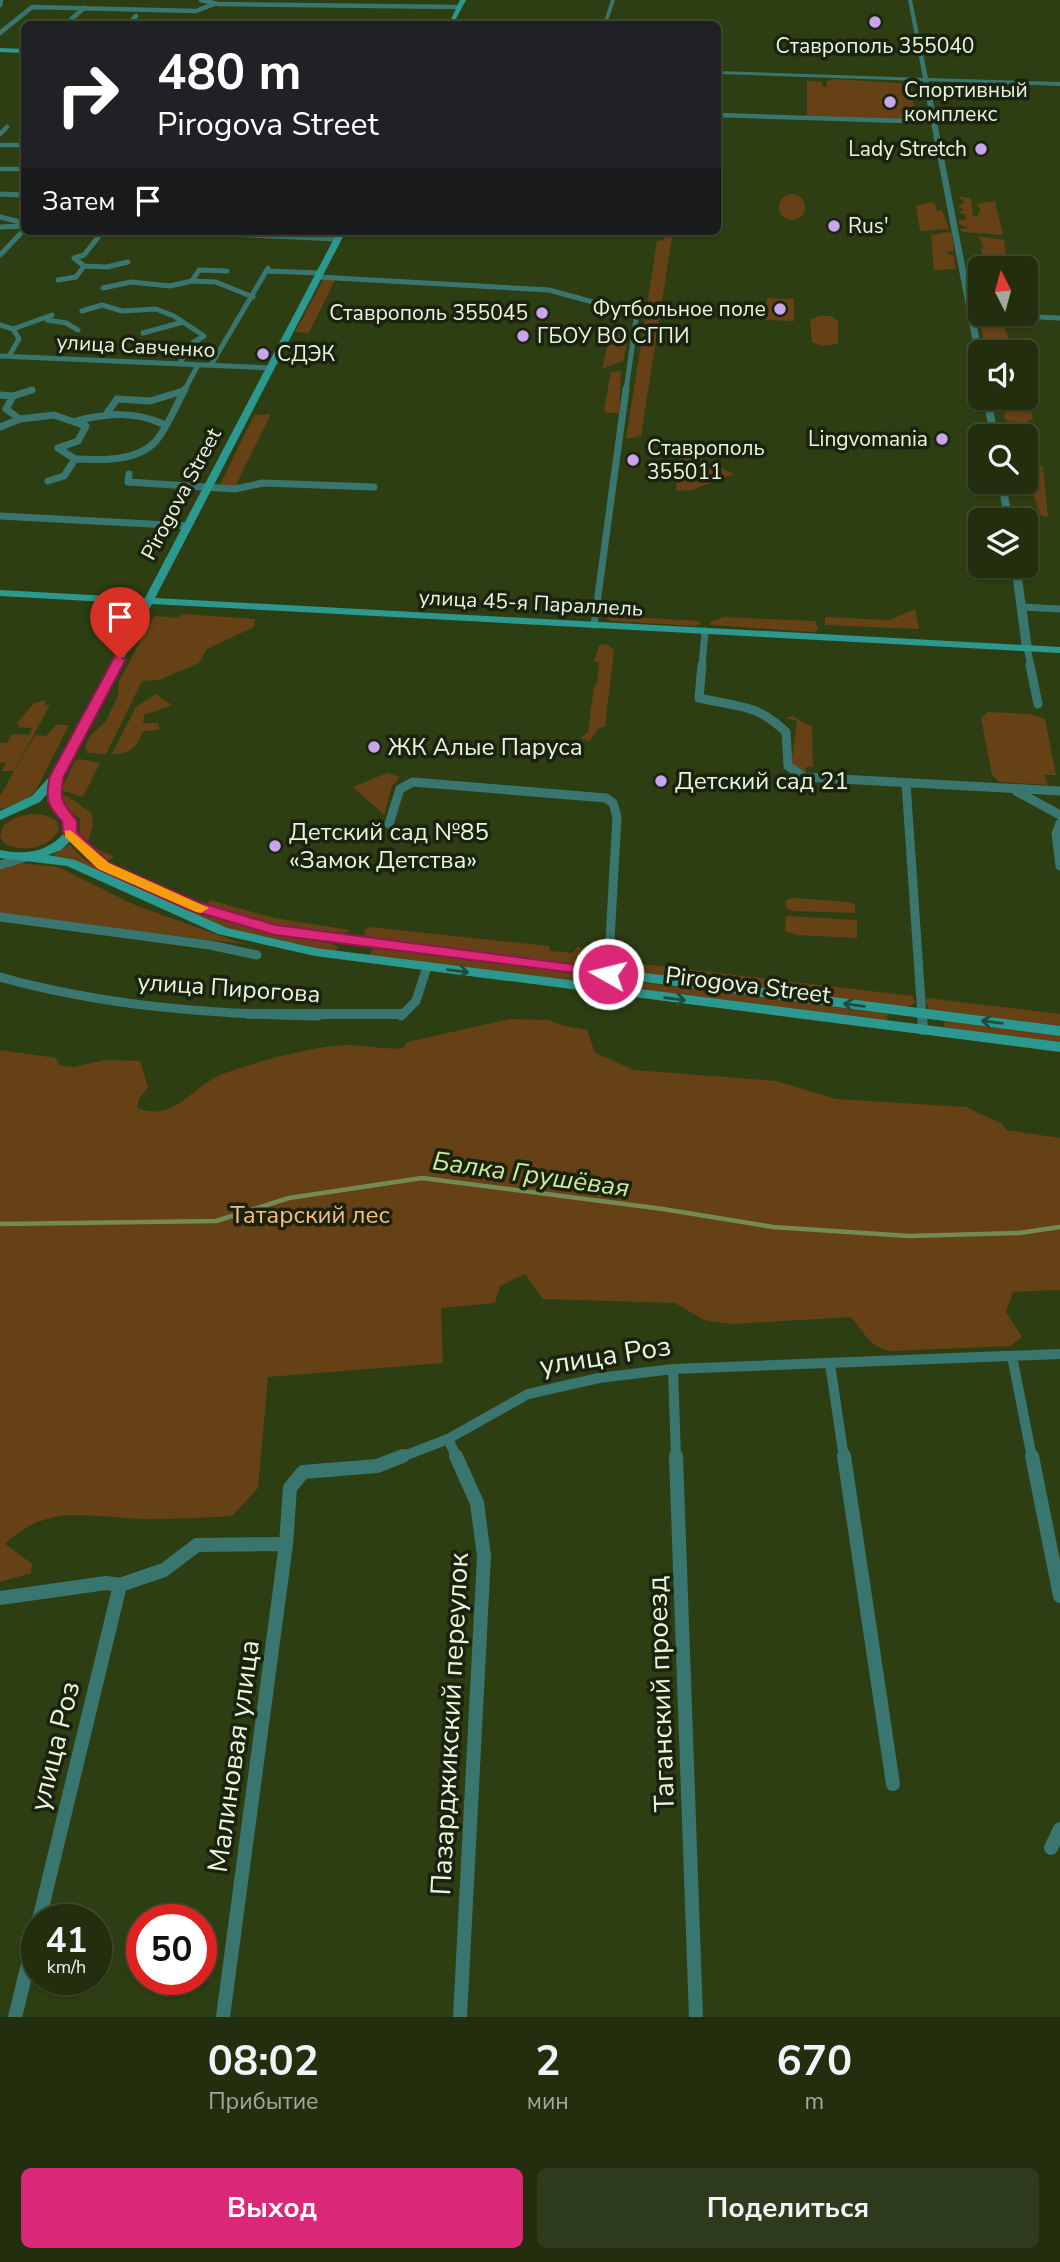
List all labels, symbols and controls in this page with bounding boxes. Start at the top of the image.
marker: Ставрополь 355040 [867,14,883,30]
place label: Ставрополь 355040 [776,32,974,60]
text: 480 m [157,39,301,106]
icon: right [42,49,133,140]
place label: Спортивный комплекс [904,76,1028,128]
marker: Спортивный комплекс [882,94,898,110]
text: Pirogova Street [157,103,379,146]
place label: Lady Stretch [848,135,967,163]
marker: Lady Stretch [973,141,989,157]
icon: arrive [129,182,167,220]
text: Затем [42,184,115,219]
place label: Rus' [848,212,889,240]
marker: Rus' [826,218,842,234]
north arrow [968,256,1038,326]
map controls [968,256,1038,578]
place label: Футбольное поле [593,295,766,323]
place label: Ставрополь 355045 [329,299,528,327]
marker: Футбольное поле [772,301,788,317]
marker: Ставрополь 355045 [534,305,550,321]
place label: ГБОУ ВО СГПИ [537,322,689,350]
street label: улица Савченко [56,328,216,364]
marker: ГБОУ ВО СГПИ [515,328,531,344]
place label: СДЭК [277,340,336,368]
button: sound [968,340,1038,410]
marker: СДЭК [255,346,271,362]
street label: Pirogova Street [134,423,228,565]
button: search [968,424,1038,494]
place label: Lingvomania [808,425,928,453]
marker: Lingvomania [934,431,950,447]
place label: Ставрополь 355011 [647,434,765,486]
marker: Ставрополь 355011 [625,452,641,468]
button: layers [968,508,1038,578]
street label: улица 45-я Параллель [418,583,644,623]
pin [90,587,150,659]
icon: arrive [101,598,139,636]
place label: ЖК Алые Паруса [388,731,583,763]
marker: ЖК Алые Паруса [366,739,382,755]
place label: Детский сад 21 [675,765,849,797]
marker: Детский сад 21 [653,773,669,789]
place label: Детский сад №85 «Замок Детства» [289,816,489,876]
marker: Детский сад №85 «Замок Детства» [267,838,283,854]
position arrow [571,937,645,1011]
street label: Pirogova Street [664,959,833,1011]
one-way arrow [446,964,469,977]
street label: улица Пирогова [137,966,321,1010]
one-way arrow [663,992,686,1005]
one-way arrow [843,998,866,1011]
one-way arrow [981,1016,1004,1029]
water label: Балка Грушёвая [430,1143,632,1206]
park label: Татарский лес [230,1199,390,1231]
street label: улица Роз [537,1327,673,1385]
street label: Пазарджикский переулок [422,1552,478,1896]
street label: Таганский проезд [638,1575,684,1813]
street label: Малиновая улица [199,1637,269,1875]
street label: улица Роз [21,1677,89,1815]
speed limit sign: 50 [126,1904,217,1995]
text: 41 [45,1917,88,1964]
text: km/h [47,1955,86,1979]
text: 08:02 [208,2033,319,2090]
text: 2 [535,2033,560,2090]
text: 670 [777,2033,852,2090]
text: Прибытие [208,2086,319,2117]
text: мин [527,2086,569,2117]
text: m [805,2086,824,2117]
button: Выход [21,2168,523,2248]
button: Поделиться [537,2168,1039,2248]

